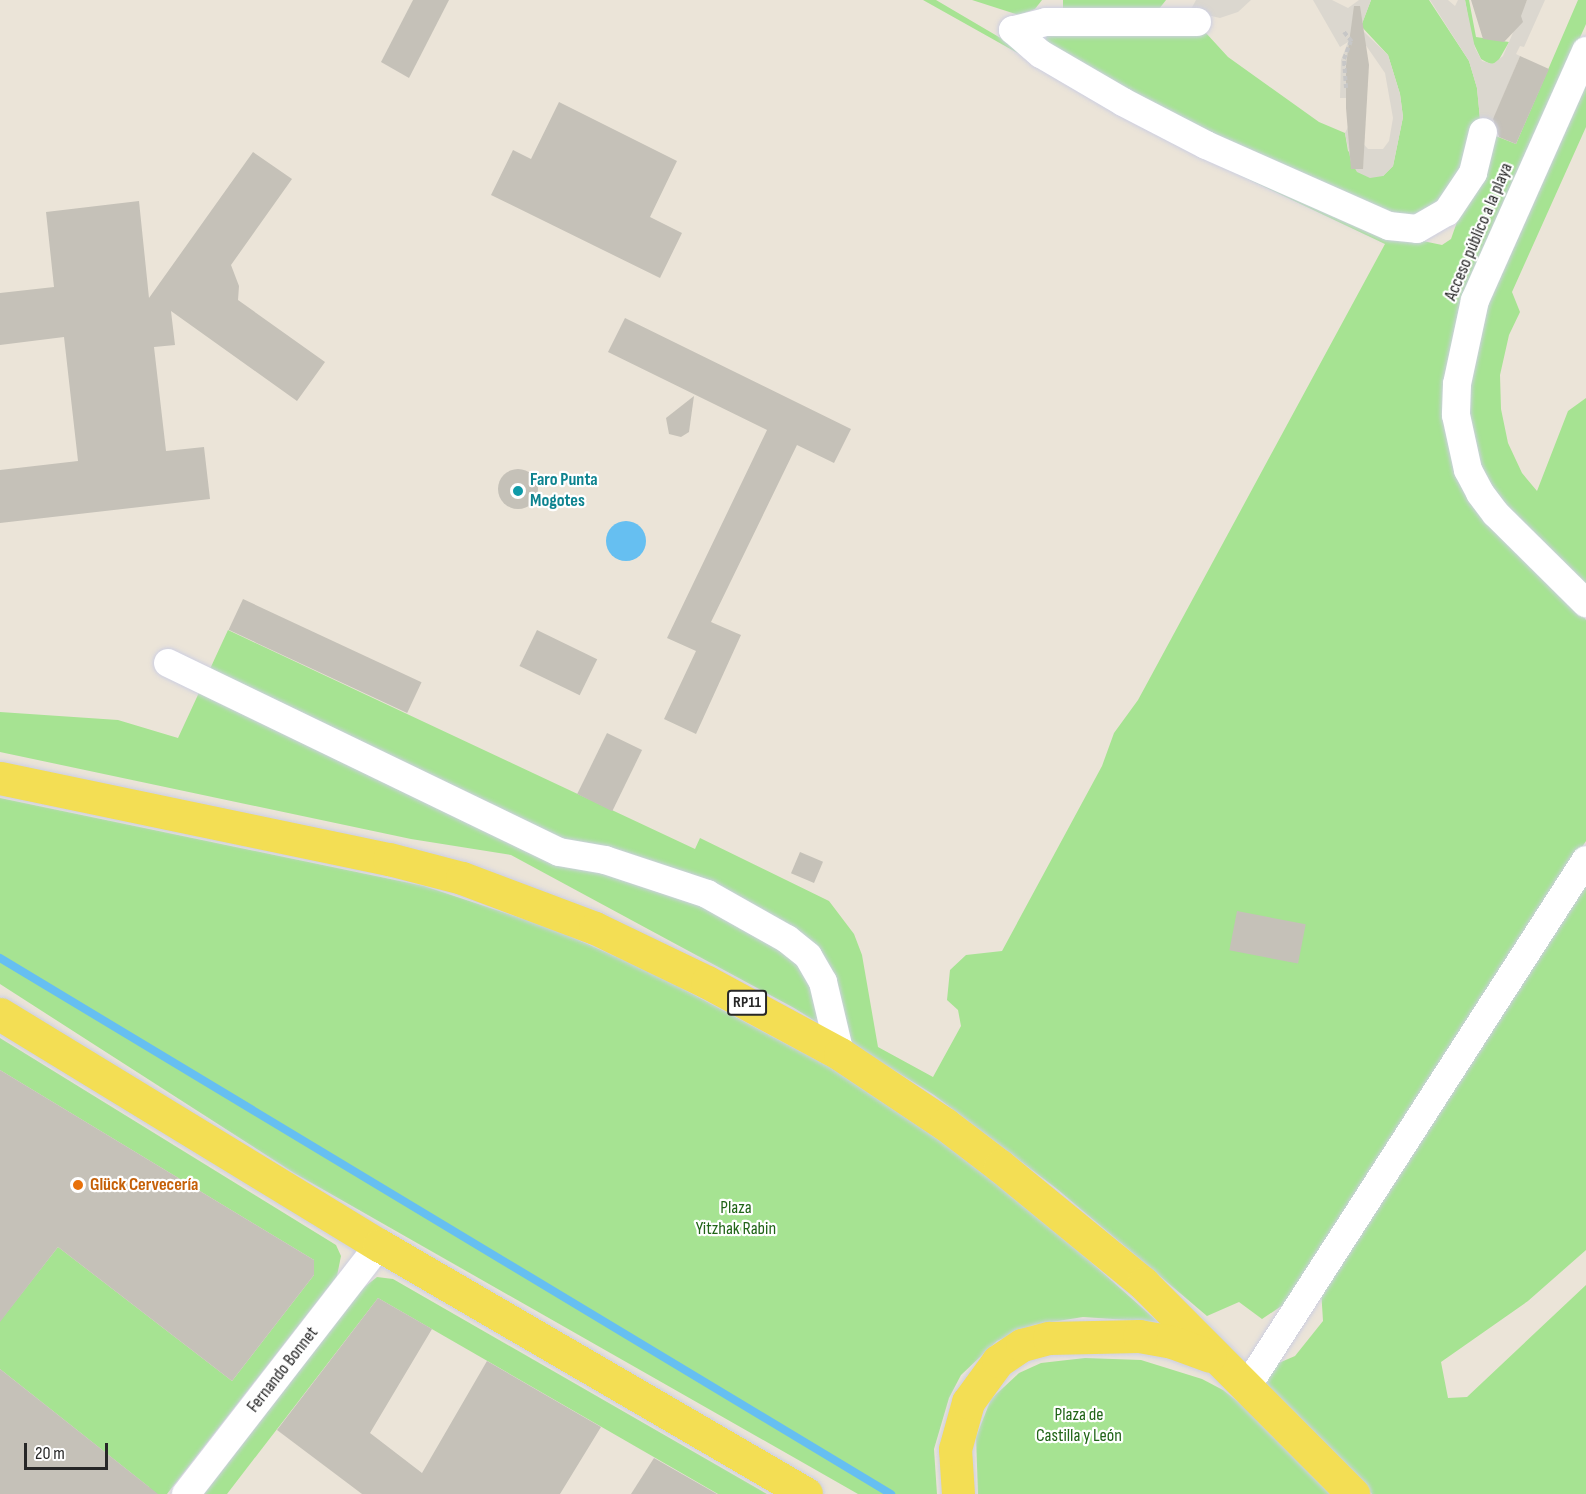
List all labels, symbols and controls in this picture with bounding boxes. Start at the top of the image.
street label: Acceso público a la playa [1440,160,1518,304]
place label: Faro Punta Mogotes [530,470,598,512]
marker: Faro Punta Mogotes [511,484,525,498]
road number: RP11 [726,990,768,1016]
place label: Glück Cervecería [90,1174,198,1196]
marker: Glück Cervecería [71,1178,85,1192]
park label: Plaza Yitzhak Rabin [696,1198,776,1240]
street label: Fernando Bonnet [243,1323,323,1417]
park label: Plaza de Castilla y León [1036,1405,1122,1448]
scale bar [27,1431,111,1469]
text: 20 m [35,1443,65,1464]

